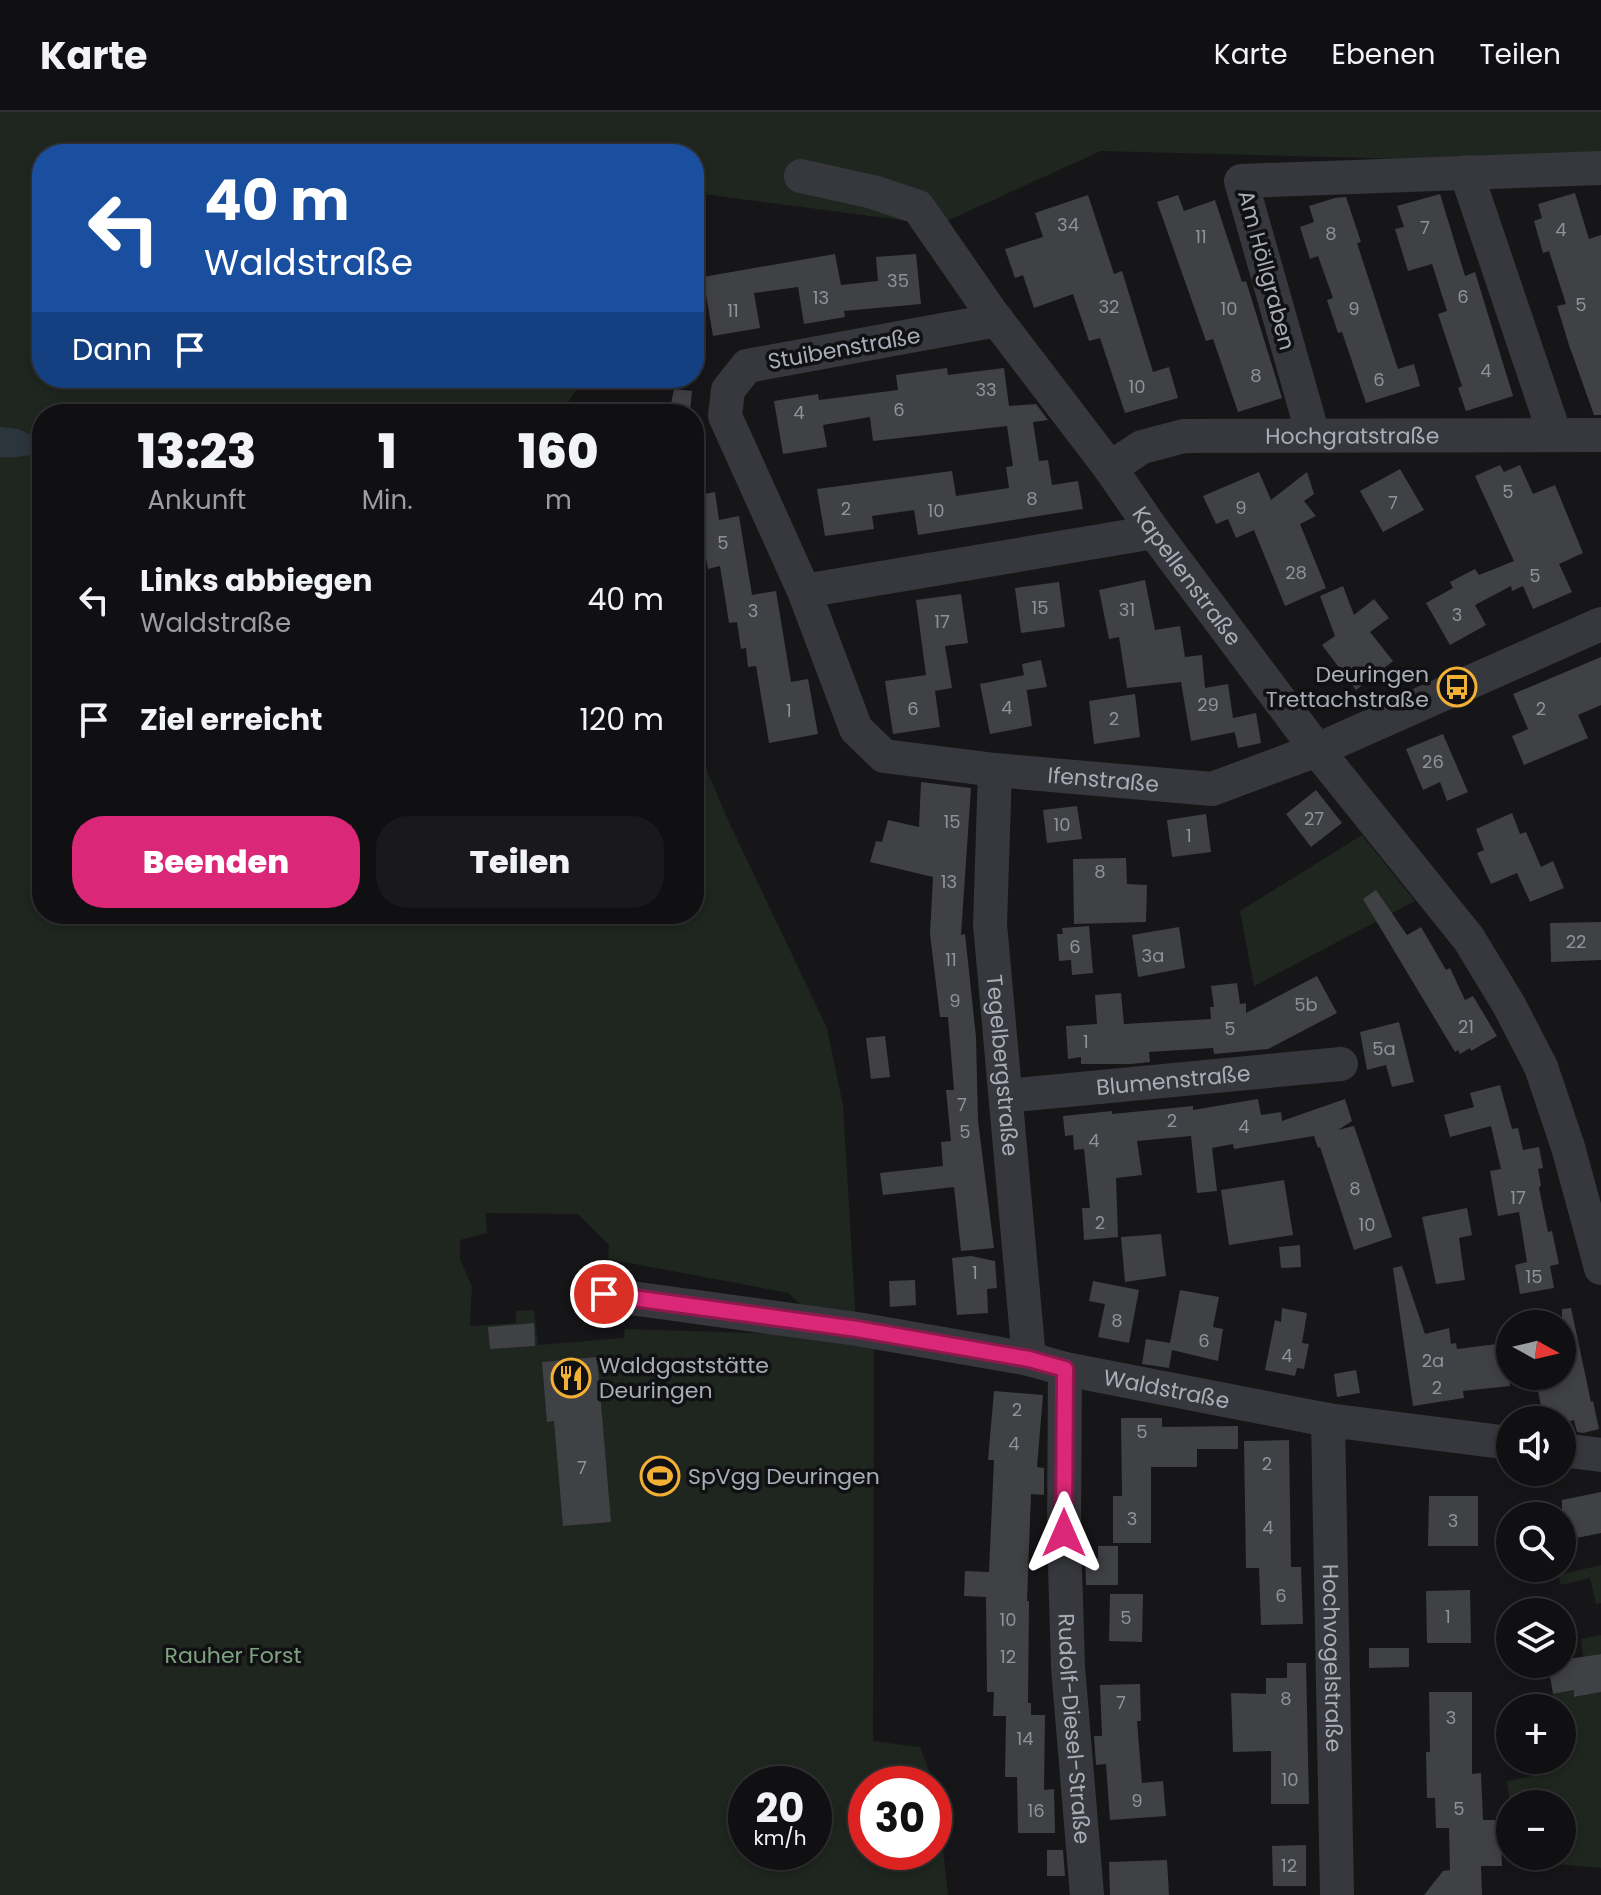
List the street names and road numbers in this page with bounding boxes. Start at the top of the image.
street label: Am Höllgraben [1230,187,1303,353]
street label: Stuibenstraße [765,320,923,377]
street label: Hochgratstraße [1265,420,1439,452]
street label: Kapellenstraße [1125,500,1249,652]
street label: Ifenstraße [1046,760,1160,800]
street label: Tegelbergstraße [979,973,1026,1158]
street label: Blumenstraße [1095,1058,1252,1103]
street label: Waldstraße [1101,1362,1232,1417]
street label: Hochvogelstraße [1315,1564,1349,1752]
street label: Rudolf-Diesel-Straße [1050,1613,1098,1845]

